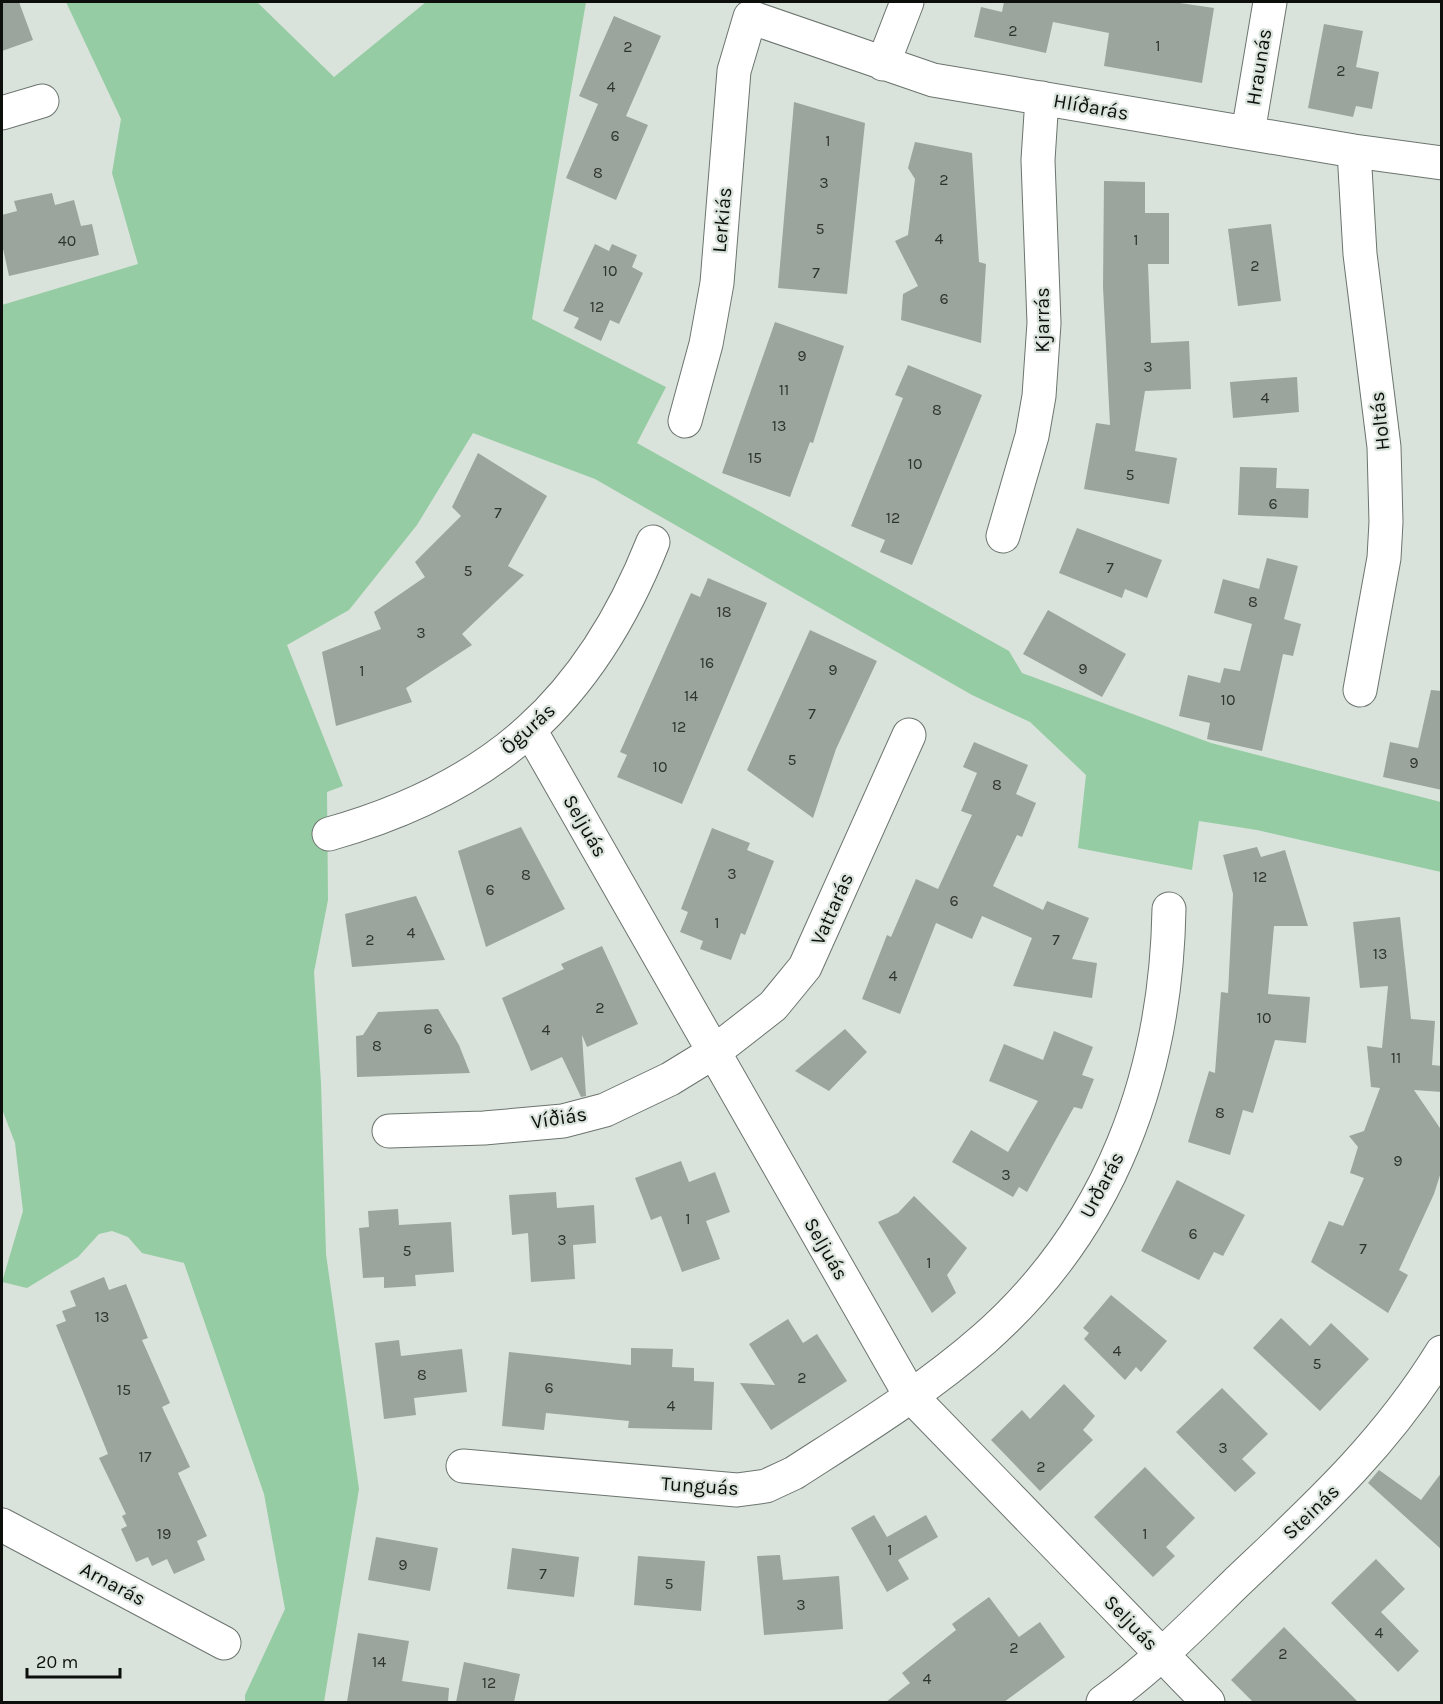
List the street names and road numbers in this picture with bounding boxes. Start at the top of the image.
street label: Hraunás [1242,27,1276,107]
street label: Hlíðarás [1052,89,1130,125]
street label: Lerkiás [708,186,736,254]
street label: Kjarrás [1031,287,1054,353]
street label: Holtás [1365,390,1395,452]
street label: Ögurás [496,699,560,759]
street label: Seljuás [558,791,612,861]
street label: Vattarás [806,869,858,949]
street label: Víðiás [530,1102,588,1134]
street label: Urðarás [1075,1148,1129,1222]
street label: Seljuás [799,1214,853,1284]
street label: Tunguás [660,1472,740,1500]
street label: Steinás [1278,1480,1344,1544]
street label: Arnarás [76,1557,150,1611]
street label: Seljuás [1099,1591,1163,1655]

